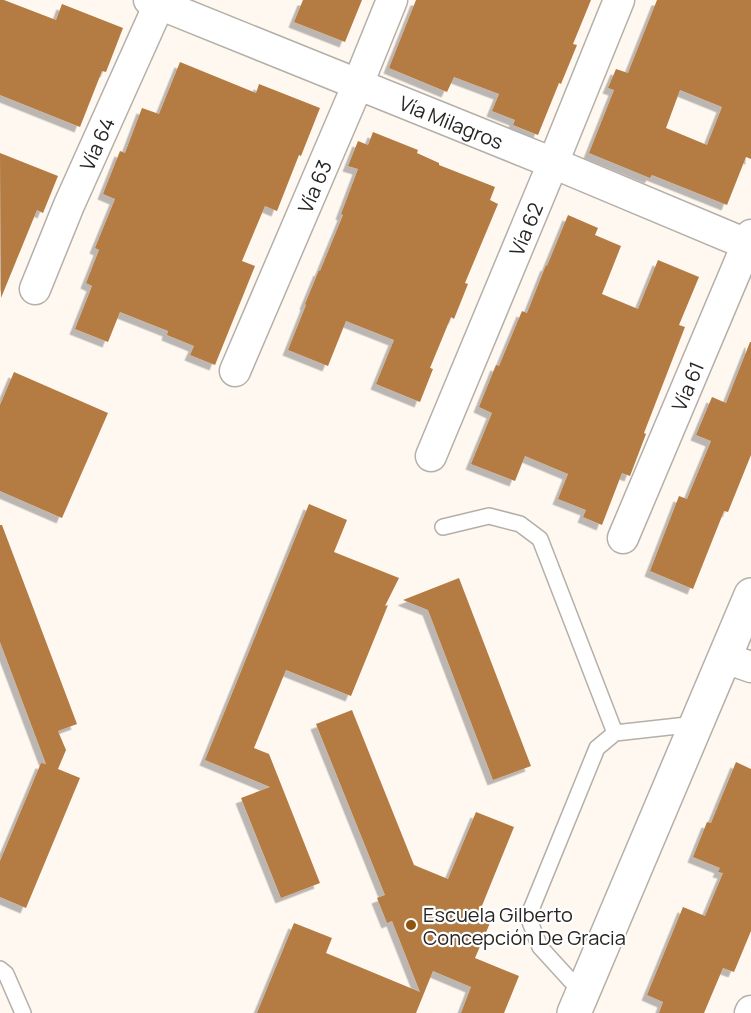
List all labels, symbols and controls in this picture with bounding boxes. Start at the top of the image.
street label: Vía Milagros [395,89,507,155]
street label: Vía 64 [73,113,120,174]
street label: Vía 63 [291,156,337,217]
street label: Vía 62 [502,198,549,260]
street label: Vía 61 [665,357,710,415]
place label: Escuela Gilberto Concepción De Gracia [423,901,626,951]
marker: Escuela Gilberto Concepción De Gracia [404,918,418,932]

